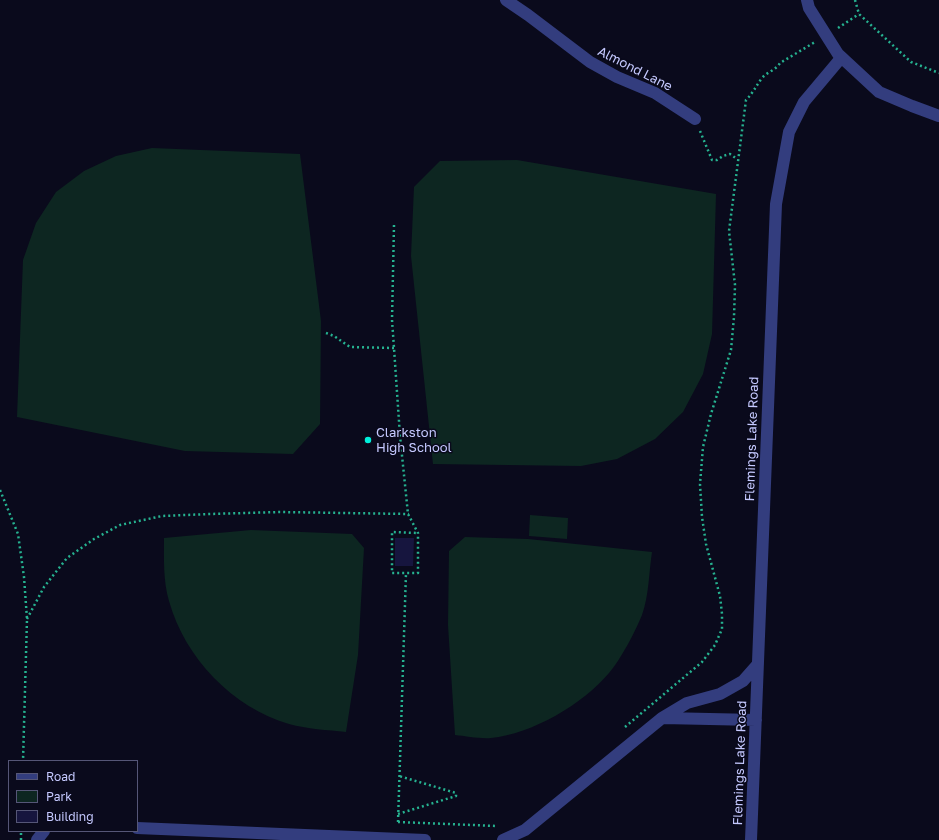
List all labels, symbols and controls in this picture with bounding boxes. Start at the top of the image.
street label: Almond Lane [595,44,675,94]
street label: Flemings Lake Road [742,376,762,502]
place label: Clarkston High School [376,425,452,456]
marker: Clarkston High School [363,435,373,445]
street label: Flemings Lake Road [730,700,750,826]
legend [8,760,138,832]
text: Road [46,769,75,784]
text: Park [46,789,72,804]
text: Building [46,809,94,824]

